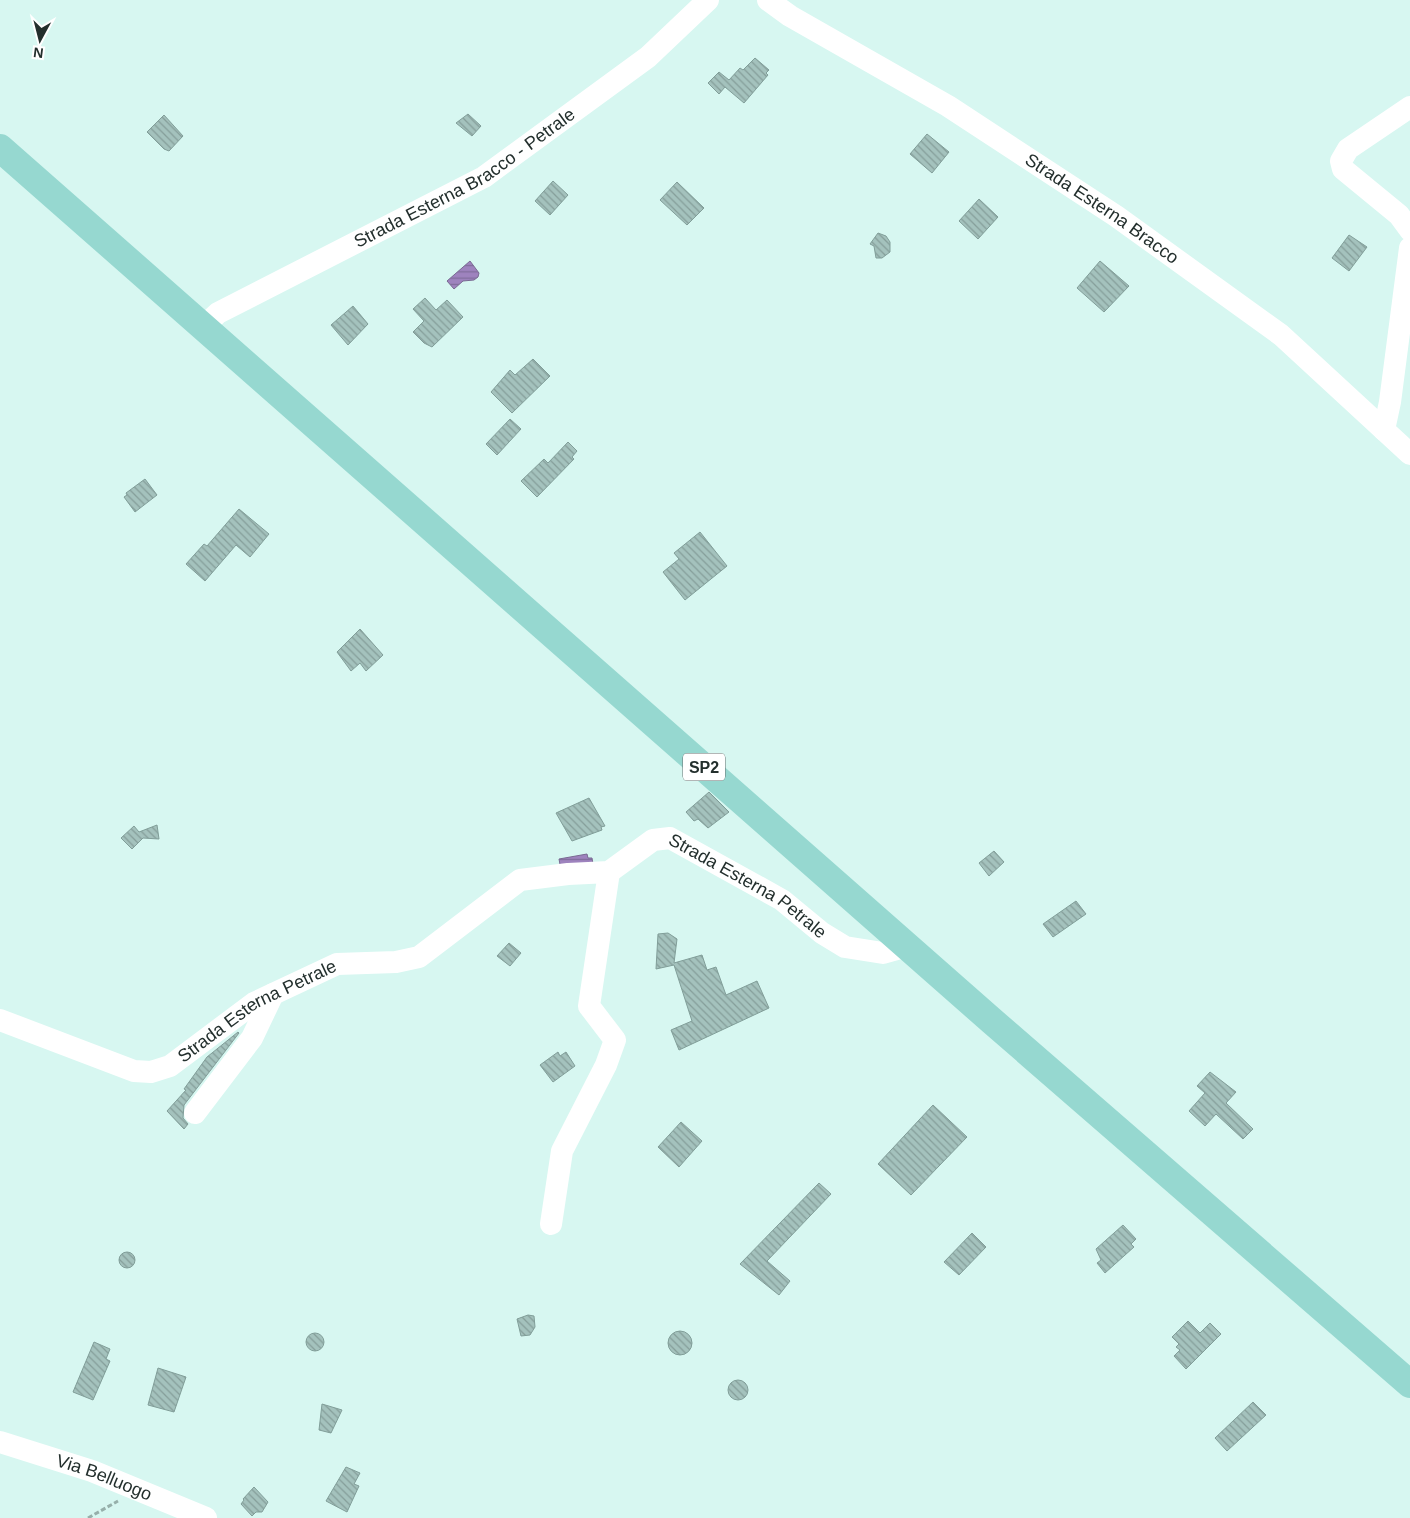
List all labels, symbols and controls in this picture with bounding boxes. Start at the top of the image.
north arrow [15,15,65,65]
text: N [32,44,44,61]
street label: Strada Esterna Bracco - Petrale [351,104,579,252]
street label: Strada Esterna Bracco [1021,149,1182,268]
road number: SP2 [683,754,725,780]
street label: Strada Esterna Petrale [665,829,830,942]
street label: Strada Esterna Petrale [174,956,340,1066]
street label: Via Belluogo [54,1450,155,1505]

